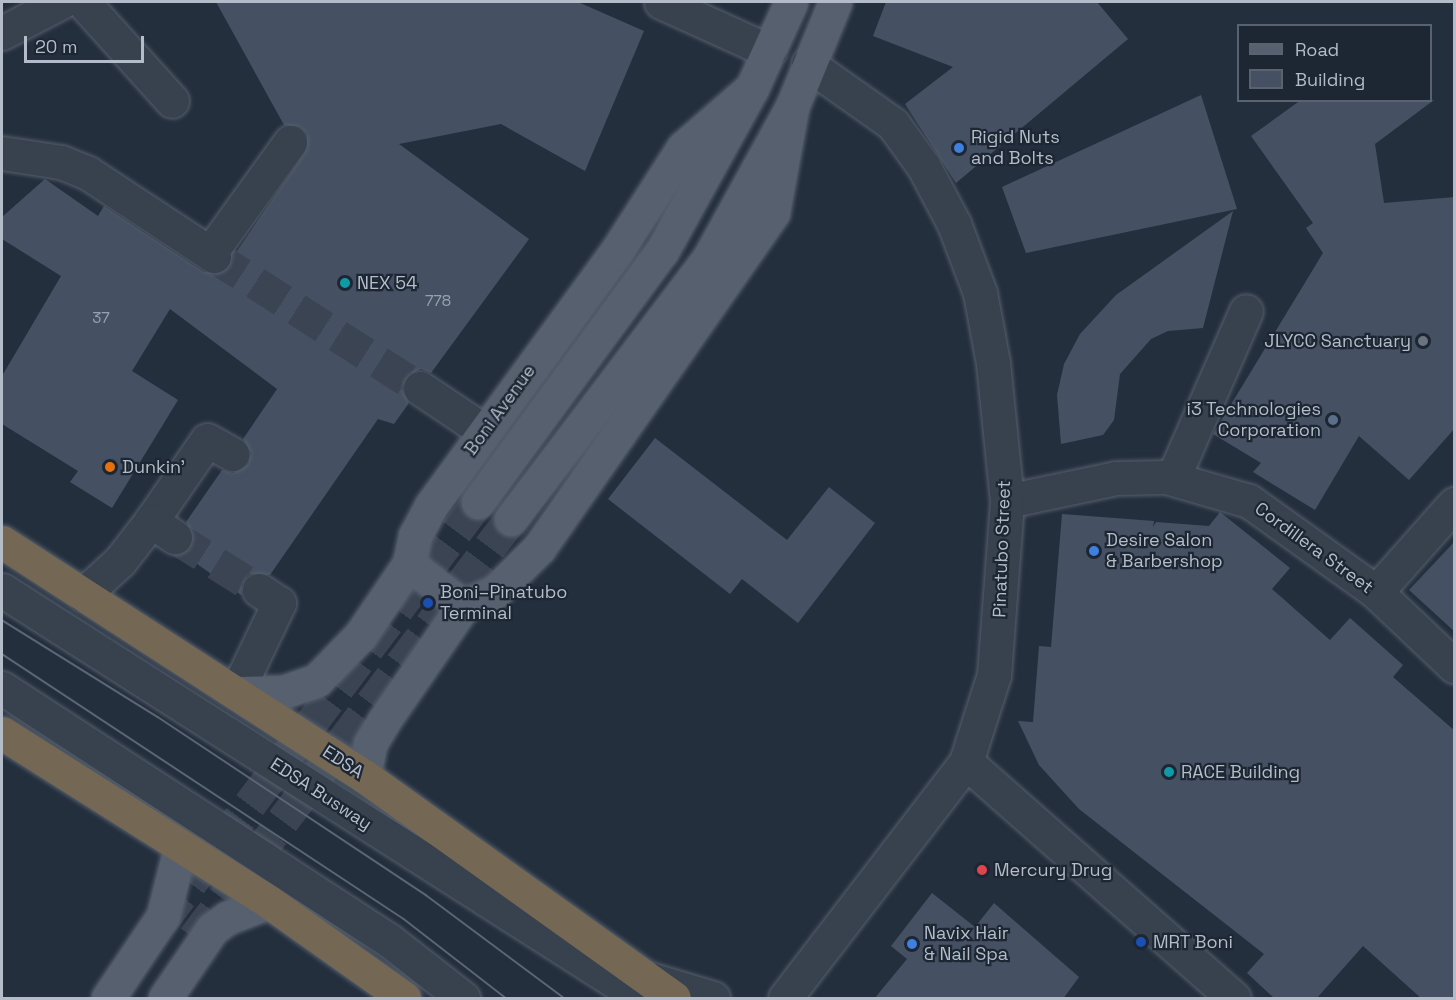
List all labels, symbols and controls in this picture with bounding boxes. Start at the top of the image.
scale bar [27,24,147,62]
legend [1237,24,1432,102]
text: 20 m [35,35,78,58]
text: Road [1295,38,1339,61]
text: Building [1295,68,1365,91]
place label: Rigid Nuts and Bolts [971,127,1060,170]
marker: Rigid Nuts and Bolts [952,141,966,155]
place label: NEX 54 [357,272,417,294]
marker: NEX 54 [338,276,352,290]
house number: 778 [425,292,451,310]
house number: 37 [92,309,110,327]
place label: JLYCC Sanctuary [1264,330,1411,352]
marker: JLYCC Sanctuary [1416,334,1430,348]
street label: Boni Avenue [460,361,540,459]
place label: i3 Technologies Corporation [1186,399,1321,442]
marker: i3 Technologies Corporation [1326,413,1340,427]
place label: Dunkin' [122,456,185,478]
marker: Dunkin' [103,460,117,474]
street label: Pinatubo Street [989,480,1015,618]
street label: Cordillera Street [1251,498,1377,598]
place label: Desire Salon & Barbershop [1106,530,1223,572]
marker: Desire Salon & Barbershop [1087,544,1101,558]
place label: Boni–Pinatubo Terminal [440,582,567,624]
marker: Boni–Pinatubo Terminal [421,596,435,610]
street label: EDSA [319,741,367,783]
street label: EDSA Busway [266,753,376,835]
place label: RACE Building [1181,761,1300,783]
marker: RACE Building [1162,765,1176,779]
place label: Mercury Drug [994,859,1112,881]
marker: Mercury Drug [975,863,989,877]
place label: Navix Hair & Nail Spa [924,923,1009,966]
place label: MRT Boni [1153,931,1233,953]
marker: MRT Boni [1134,935,1148,949]
marker: Navix Hair & Nail Spa [905,937,919,951]

